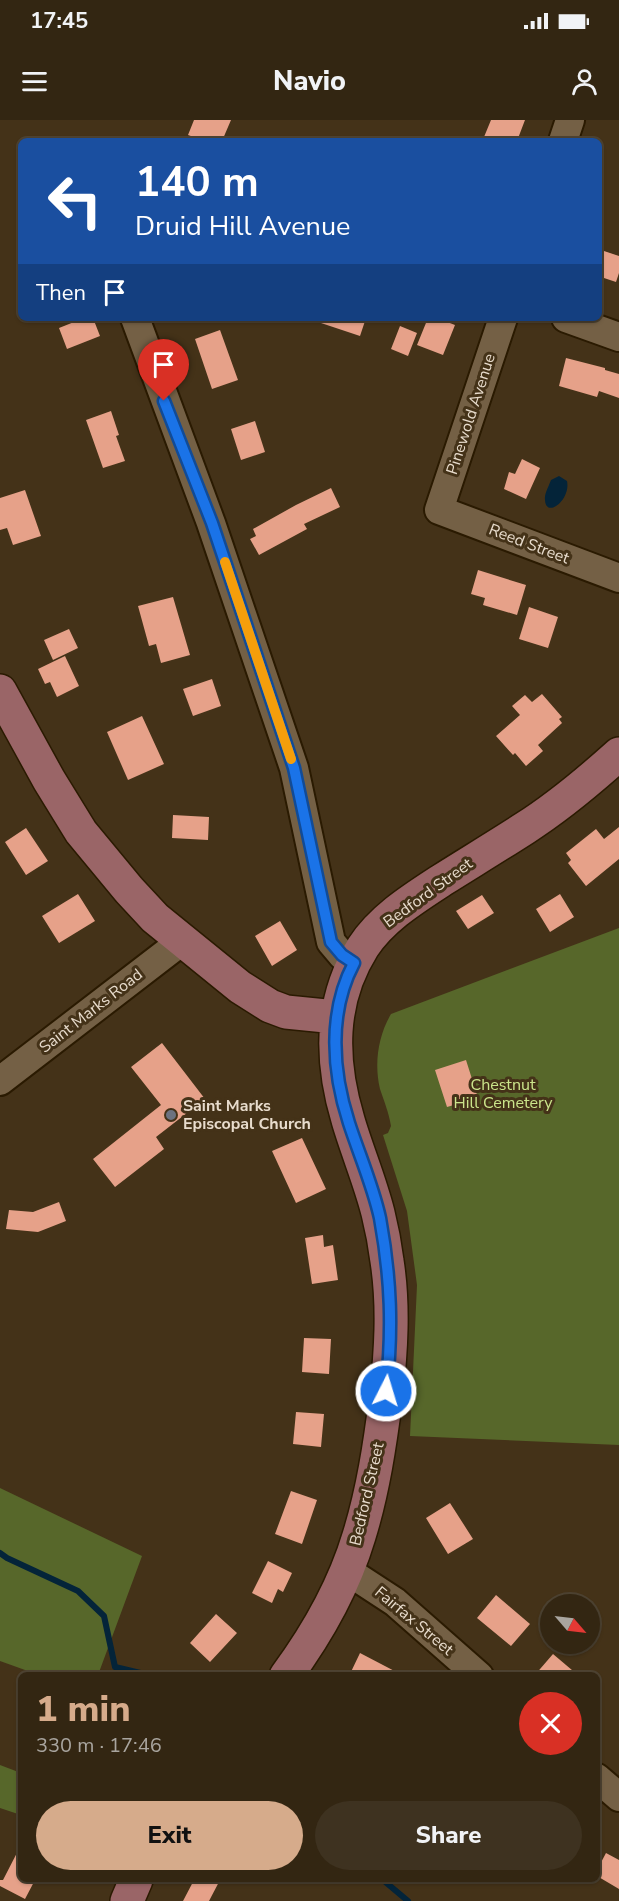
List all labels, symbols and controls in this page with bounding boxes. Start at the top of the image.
text: 17:45 [30,6,88,36]
text: Navio [273,63,346,100]
icon: menu [18,65,51,98]
icon: person [568,65,601,98]
text: 140 m [135,154,259,211]
icon: left [36,162,114,240]
text: Druid Hill Avenue [135,208,350,245]
icon: arrive [98,276,131,309]
text: Then [36,278,86,308]
pin [138,339,189,401]
icon: arrive [147,348,180,381]
street label: Pinewold Avenue [441,351,501,477]
street label: Reed Street [486,519,573,570]
street label: Bedford Street [379,853,477,933]
street label: Saint Marks Road [35,964,147,1058]
park label: Chestnut Hill Cemetery [454,1074,553,1114]
place label: Saint Marks Episcopal Church [183,1095,311,1135]
marker: Saint Marks Episcopal Church [164,1108,178,1122]
position arrow [354,1359,418,1423]
street label: Bedford Street [344,1440,390,1548]
street label: Fairfax Street [370,1581,458,1661]
north arrow [540,1594,600,1654]
map controls [540,1594,600,1654]
text: 1 min [36,1685,131,1734]
button: close [519,1692,582,1755]
text: 330 m · 17:46 [36,1732,162,1759]
button: Exit [36,1801,303,1870]
button: Share [315,1801,582,1870]

